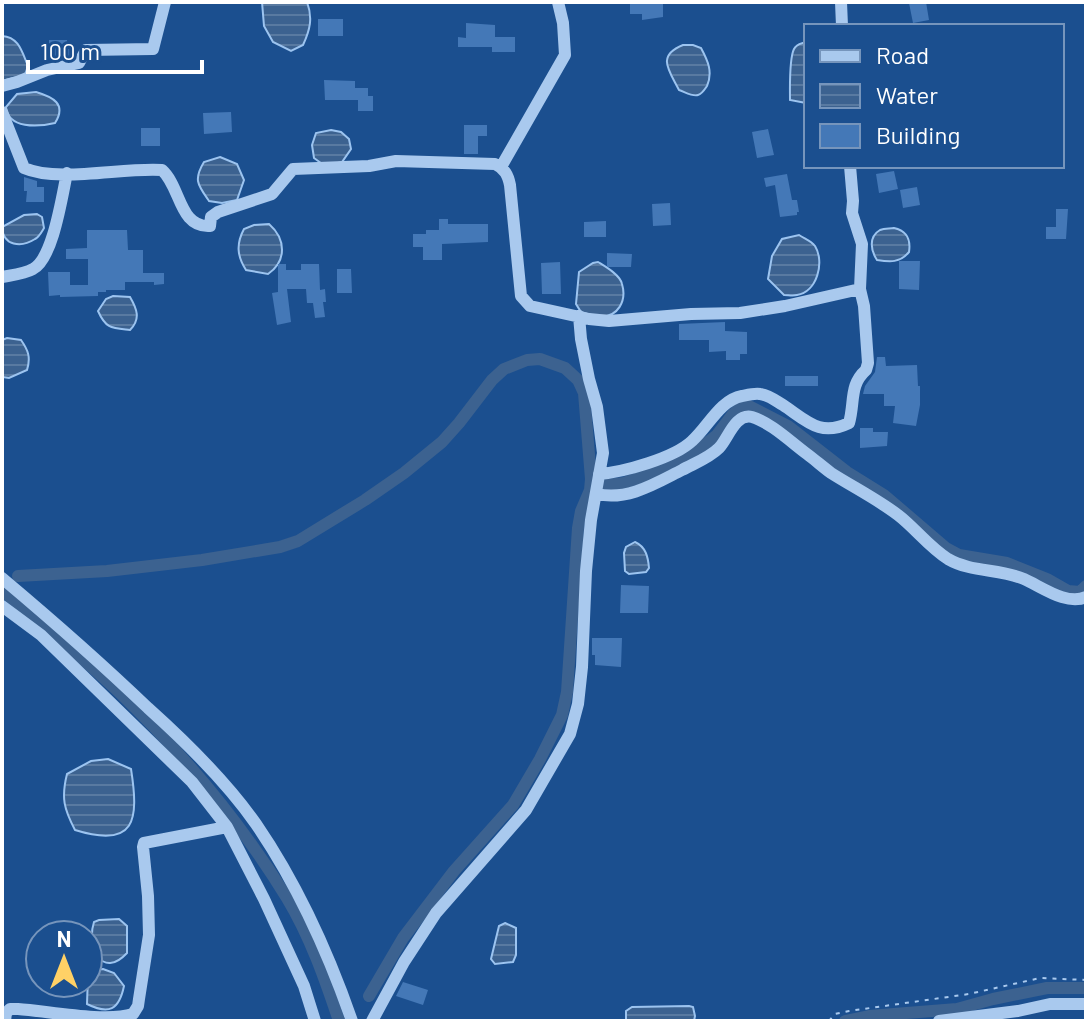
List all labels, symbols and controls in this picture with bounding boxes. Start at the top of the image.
scale bar [28,24,202,74]
legend [804,24,1064,168]
text: 100 m [40,36,100,65]
text: Road [876,40,929,69]
text: Water [876,80,938,109]
text: Building [876,120,960,149]
north arrow [24,919,104,999]
text: N [57,925,71,951]

